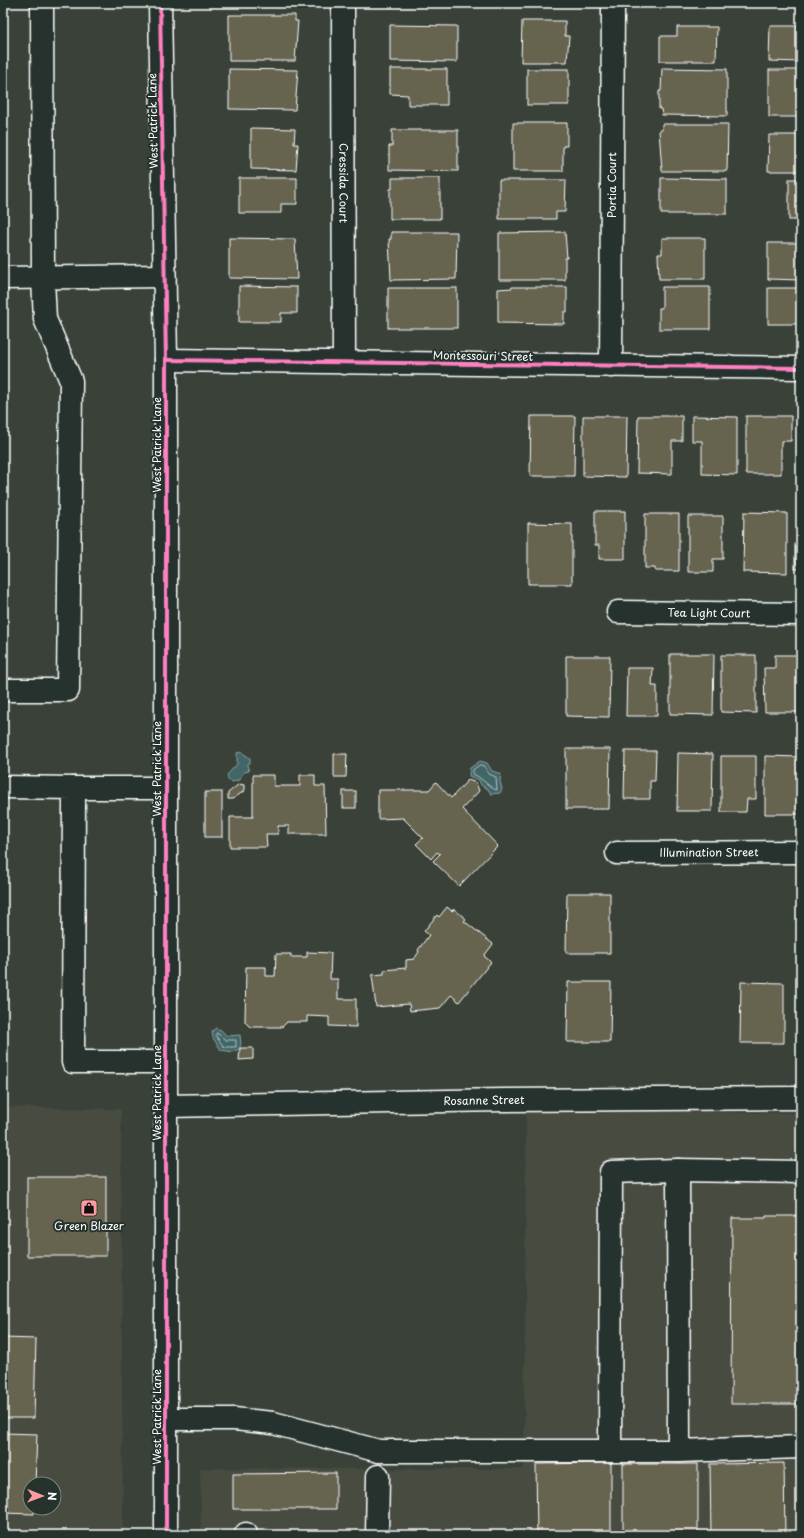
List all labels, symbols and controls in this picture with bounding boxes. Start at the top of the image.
street label: West Patrick Lane [143,73,162,169]
street label: Cressida Court [335,143,353,223]
street label: Portia Court [603,152,620,218]
street label: Montessouri Street [433,346,534,365]
street label: West Patrick Lane [148,397,165,493]
street label: Tea Light Court [668,604,751,621]
street label: West Patrick Lane [148,721,165,817]
street label: Illumination Street [660,843,758,861]
street label: West Patrick Lane [148,1045,165,1141]
street label: Rosanne Street [443,1091,525,1109]
shop icon: Green Blazer [79,1198,99,1218]
place label: Green Blazer [54,1217,125,1234]
street label: West Patrick Lane [148,1369,165,1465]
north arrow [22,1476,62,1516]
text: N [44,1492,61,1501]

